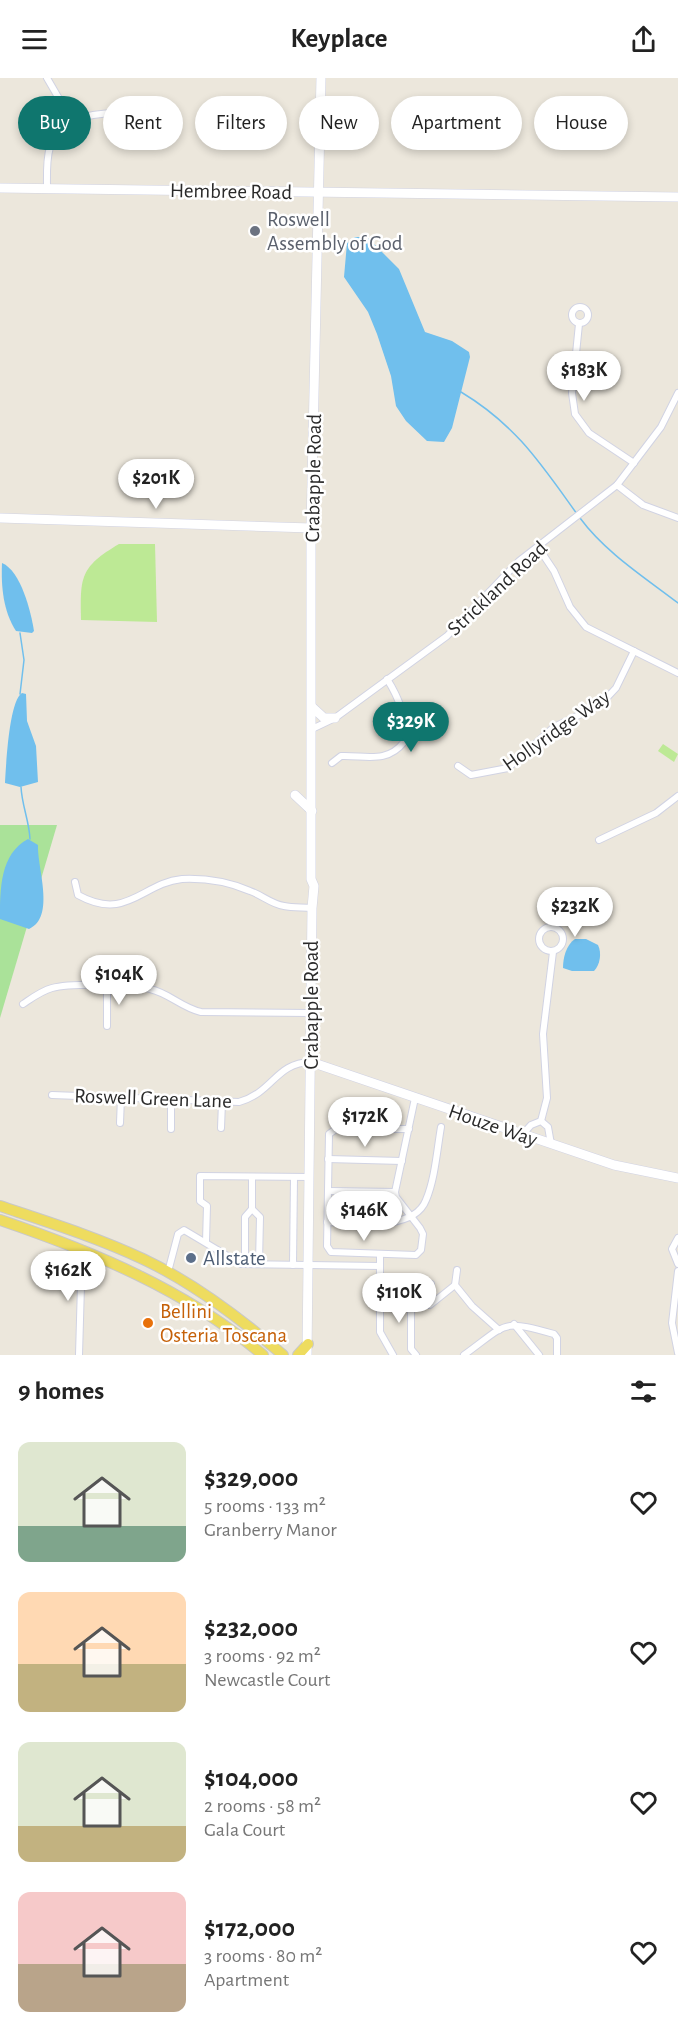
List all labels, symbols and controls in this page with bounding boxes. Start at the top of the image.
icon: menu [18,23,51,56]
icon: share [627,23,660,56]
text: Keyplace [290,25,388,52]
chip: Buy [18,96,91,150]
chip: Rent [103,96,183,150]
chip: Filters [195,96,287,150]
chip: New [299,96,379,150]
chip: Apartment [391,96,522,150]
chip: House [534,96,628,150]
street label: Hembree Road [170,180,292,203]
place label: Roswell Assembly of God [267,209,403,254]
marker: Roswell Assembly of God [248,224,262,238]
pin: $183K [542,351,626,402]
text: $183K [561,360,607,380]
street label: Crabapple Road [302,413,325,543]
pin: $201K [114,459,198,510]
text: $201K [132,468,180,488]
street label: Strickland Road [443,537,551,640]
street label: Hollyridge Way [499,686,614,775]
pin: $329K [369,702,453,753]
text: $329K [387,711,435,731]
pin: $232K [533,887,617,938]
text: $232K [551,896,599,916]
street label: Crabapple Road [301,941,322,1069]
pin: $104K [77,955,161,1006]
text: $104K [95,964,143,984]
street label: Roswell Green Lane [74,1085,232,1112]
pin: $172K [323,1097,407,1148]
street label: Houze Way [446,1100,540,1150]
text: $172K [342,1106,388,1126]
pin: $146K [322,1191,406,1242]
text: $146K [340,1200,388,1220]
place label: Allstate [203,1248,266,1269]
pin: $162K [26,1251,110,1302]
marker: Allstate [184,1251,198,1265]
text: $162K [45,1260,91,1280]
pin: $110K [357,1273,441,1324]
text: $110K [376,1282,422,1302]
place label: Bellini Osteria Toscana [160,1301,287,1346]
marker: Bellini Osteria Toscana [141,1316,155,1330]
icon: filters [627,1375,660,1408]
text: 9 homes [18,1378,104,1404]
text: $329,000 [204,1465,298,1491]
icon: home [66,1466,138,1538]
icon: heart [627,1486,660,1519]
text: 5 rooms · 133 m² [204,1496,326,1516]
text: Granberry Manor [204,1520,337,1540]
text: $232,000 [204,1615,298,1641]
icon: home [66,1616,138,1688]
icon: heart [627,1636,660,1669]
text: 3 rooms · 92 m² [204,1646,321,1666]
text: Newcastle Court [204,1670,330,1690]
text: $104,000 [204,1765,298,1791]
icon: home [66,1766,138,1838]
icon: heart [627,1786,660,1819]
text: 2 rooms · 58 m² [204,1796,321,1816]
text: Gala Court [204,1820,285,1840]
text: $172,000 [204,1915,295,1941]
icon: home [66,1916,138,1988]
icon: heart [627,1936,660,1969]
text: 3 rooms · 80 m² [204,1946,322,1966]
text: Apartment [204,1970,289,1990]

